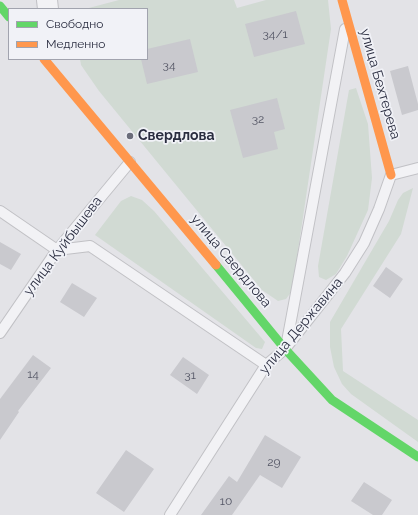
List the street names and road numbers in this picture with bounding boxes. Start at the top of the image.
street label: улица Бехтерева [356,27,404,141]
street label: улица Куйбышева [20,193,106,299]
street label: улица Свердлова [187,211,275,311]
street label: улица Державина [256,274,346,378]

